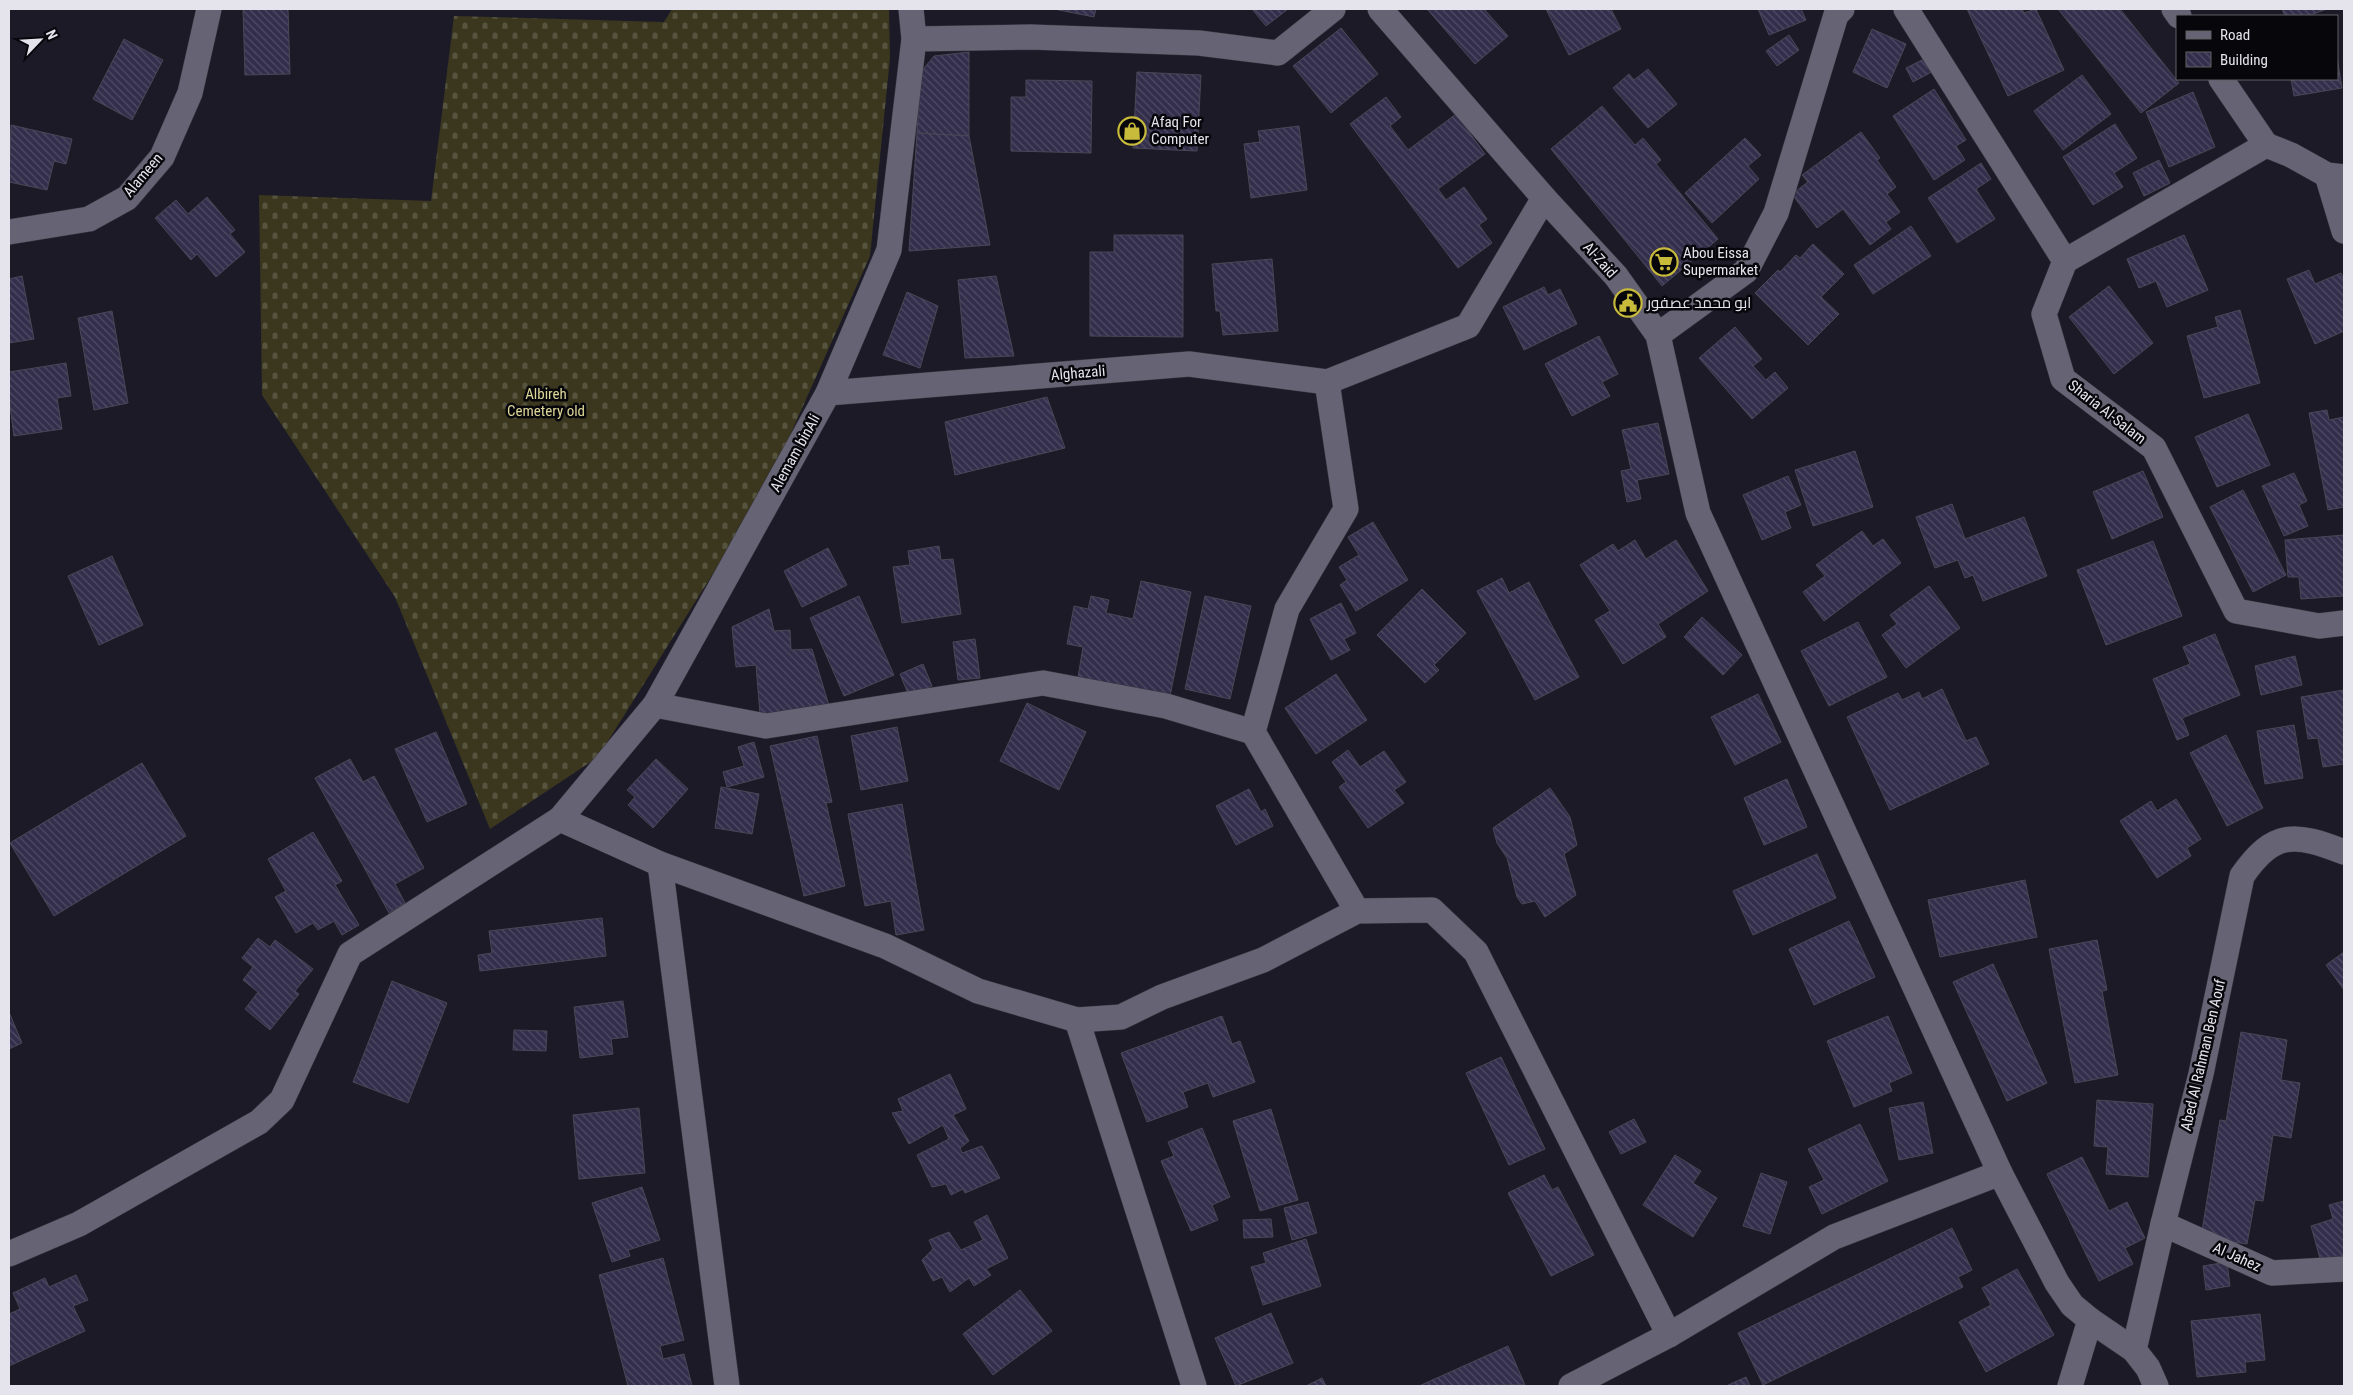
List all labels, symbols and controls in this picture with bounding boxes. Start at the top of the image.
north arrow [15,15,65,65]
legend [2176,15,2338,80]
text: Road [2220,26,2250,44]
text: N [43,27,61,42]
text: Building [2220,51,2268,69]
place label: Afaq For Computer [1151,113,1209,148]
shop icon: Afaq For Computer [1117,116,1147,146]
street label: Alameen [119,149,167,201]
street label: Al-Zaid [1579,238,1621,282]
place label: Abou Eissa Supermarket [1683,244,1758,279]
supermarket icon: Abou Eissa Supermarket [1649,247,1679,277]
public building icon: ابو محمد عصفور [1613,288,1643,318]
place label: ابو محمد عصفور [1646,294,1751,312]
street label: Alghazali [1050,362,1106,384]
street label: Sharia Al-Salam [2065,376,2149,448]
park label: Albireh Cemetery old [507,385,585,420]
street label: Alemam binAli [766,411,824,495]
street label: Abed Al Rahman Ben Aouf [2177,977,2229,1133]
street label: Al Jahez [2210,1238,2264,1276]

